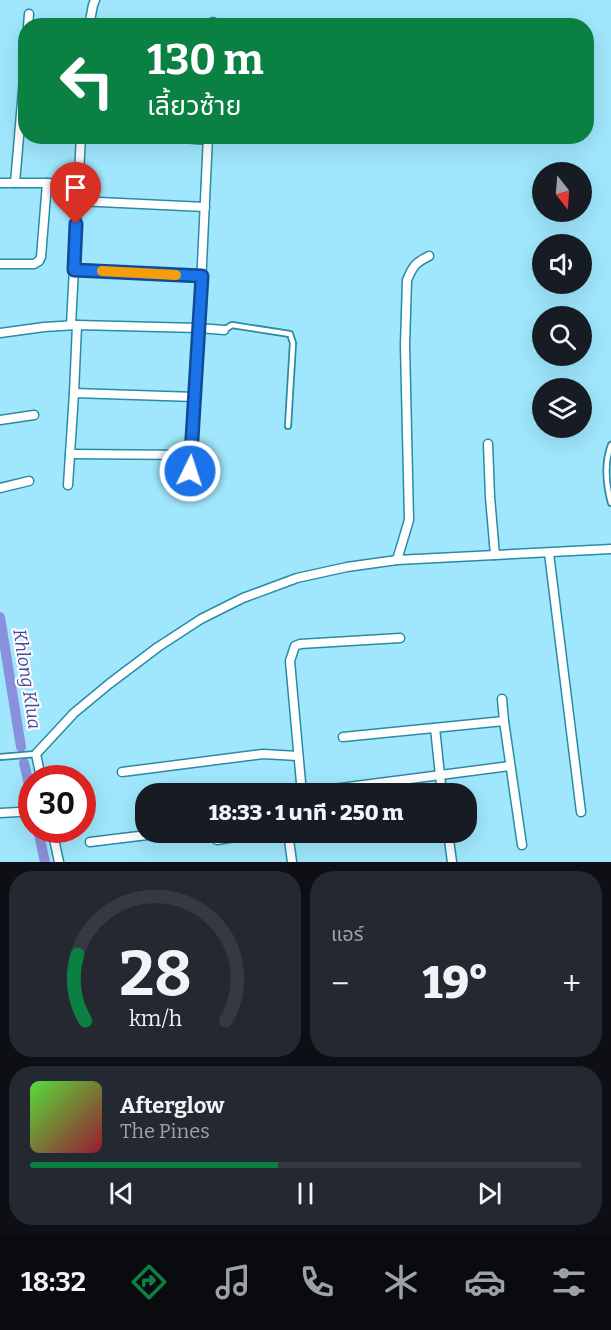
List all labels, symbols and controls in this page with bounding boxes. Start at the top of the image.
text: 130 m [147,35,264,85]
icon: left [48,42,126,120]
text: เลี้ยวซ้าย [147,90,241,122]
pin [50,162,101,224]
north arrow [532,162,592,222]
map controls [532,162,592,438]
icon: arrive [59,171,92,204]
button: sound [532,234,592,294]
button: search [532,306,592,366]
button: layers [532,378,592,438]
position arrow [158,439,222,503]
water label: Khlong Klua [8,627,46,731]
speed limit sign: 30 [18,765,96,843]
text: 18:33 · 1 นาที · 250 m [209,799,403,826]
text: แอร์ [331,922,363,946]
text: 28 [119,937,191,1012]
text: 19° [423,956,489,1010]
text: − [331,964,349,1004]
text: + [562,964,581,1004]
text: km/h [128,1006,182,1032]
text: Afterglow [120,1092,224,1119]
text: The Pines [120,1119,210,1143]
icon: previous [105,1177,138,1210]
icon: pause [289,1177,322,1210]
icon: next [473,1177,506,1210]
icon: directions [128,1261,170,1303]
icon: music [212,1261,254,1303]
icon: phone [296,1261,338,1303]
icon: climate [380,1261,422,1303]
icon: car [464,1261,506,1303]
icon: filters [548,1261,590,1303]
text: 18:32 [21,1266,86,1298]

